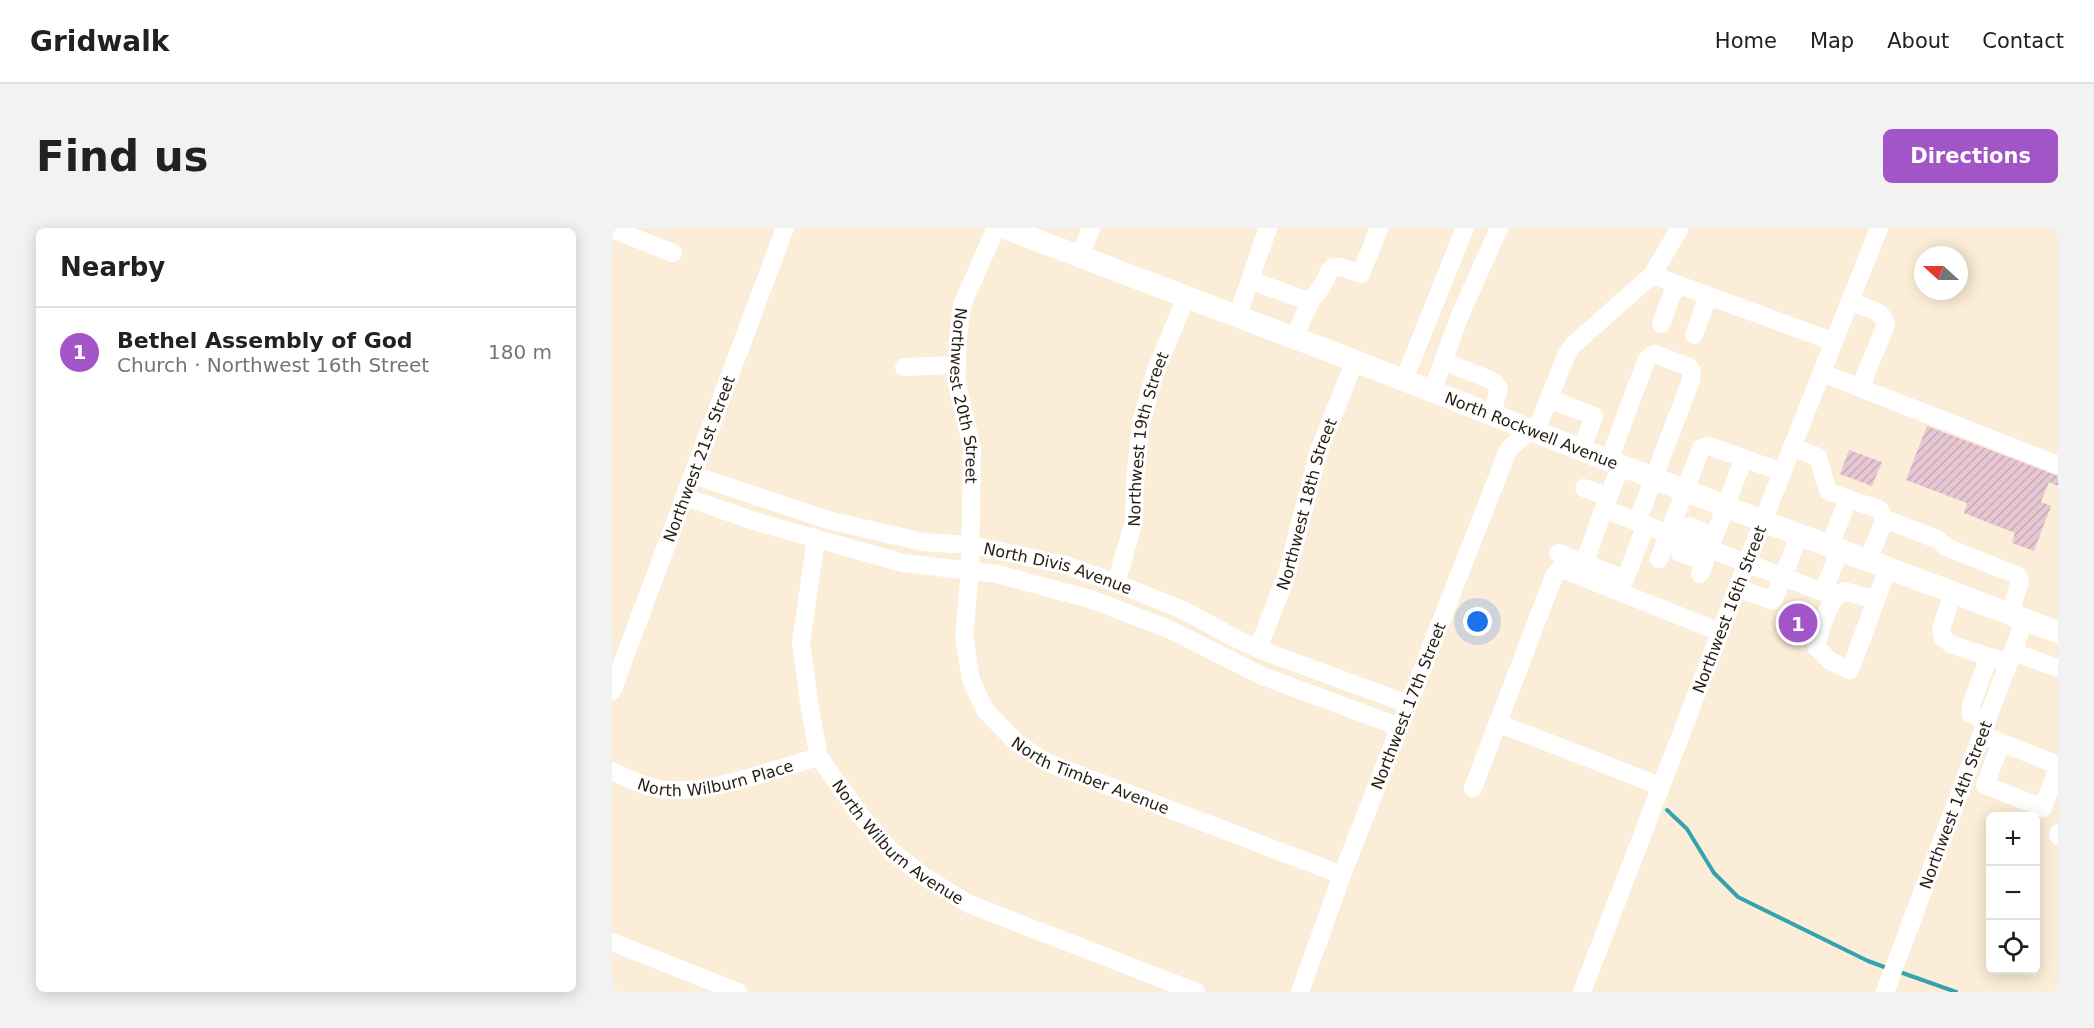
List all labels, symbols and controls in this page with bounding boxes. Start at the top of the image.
text: Gridwalk [30,25,169,58]
text: Home [1715,29,1777,53]
text: Map [1810,29,1854,53]
text: About [1887,29,1949,53]
text: Contact [1982,29,2064,53]
button: Directions [1883,129,2058,183]
text: Find us [36,132,209,181]
north arrow [1914,246,1968,300]
text: Nearby [60,252,165,282]
street label: Northwest 20th Street [946,307,982,484]
text: Bethel Assembly of God [117,328,413,353]
text: 1 [73,340,86,364]
text: 180 m [488,340,552,364]
street label: Northwest 19th Street [1124,349,1172,527]
text: Church · Northwest 16th Street [117,353,429,377]
street label: Northwest 21st Street [659,373,739,545]
street label: North Rockwell Avenue [1442,388,1621,473]
street label: Northwest 18th Street [1272,415,1340,593]
street label: Northwest 16th Street [1688,523,1770,696]
street label: North Divis Avenue [982,538,1135,598]
pin: 1 [1778,600,1818,646]
your location [1463,607,1492,636]
street label: Northwest 17th Street [1367,619,1449,792]
street label: Northwest 14th Street [1915,718,1995,891]
street label: North Timber Avenue [1008,733,1172,818]
street label: North Wilburn Place [635,756,796,800]
street label: North Wilburn Avenue [828,776,967,908]
map controls [1986,812,2040,974]
button: + [1986,812,2040,866]
button: − [1986,866,2040,920]
button: locate [1986,920,2040,974]

